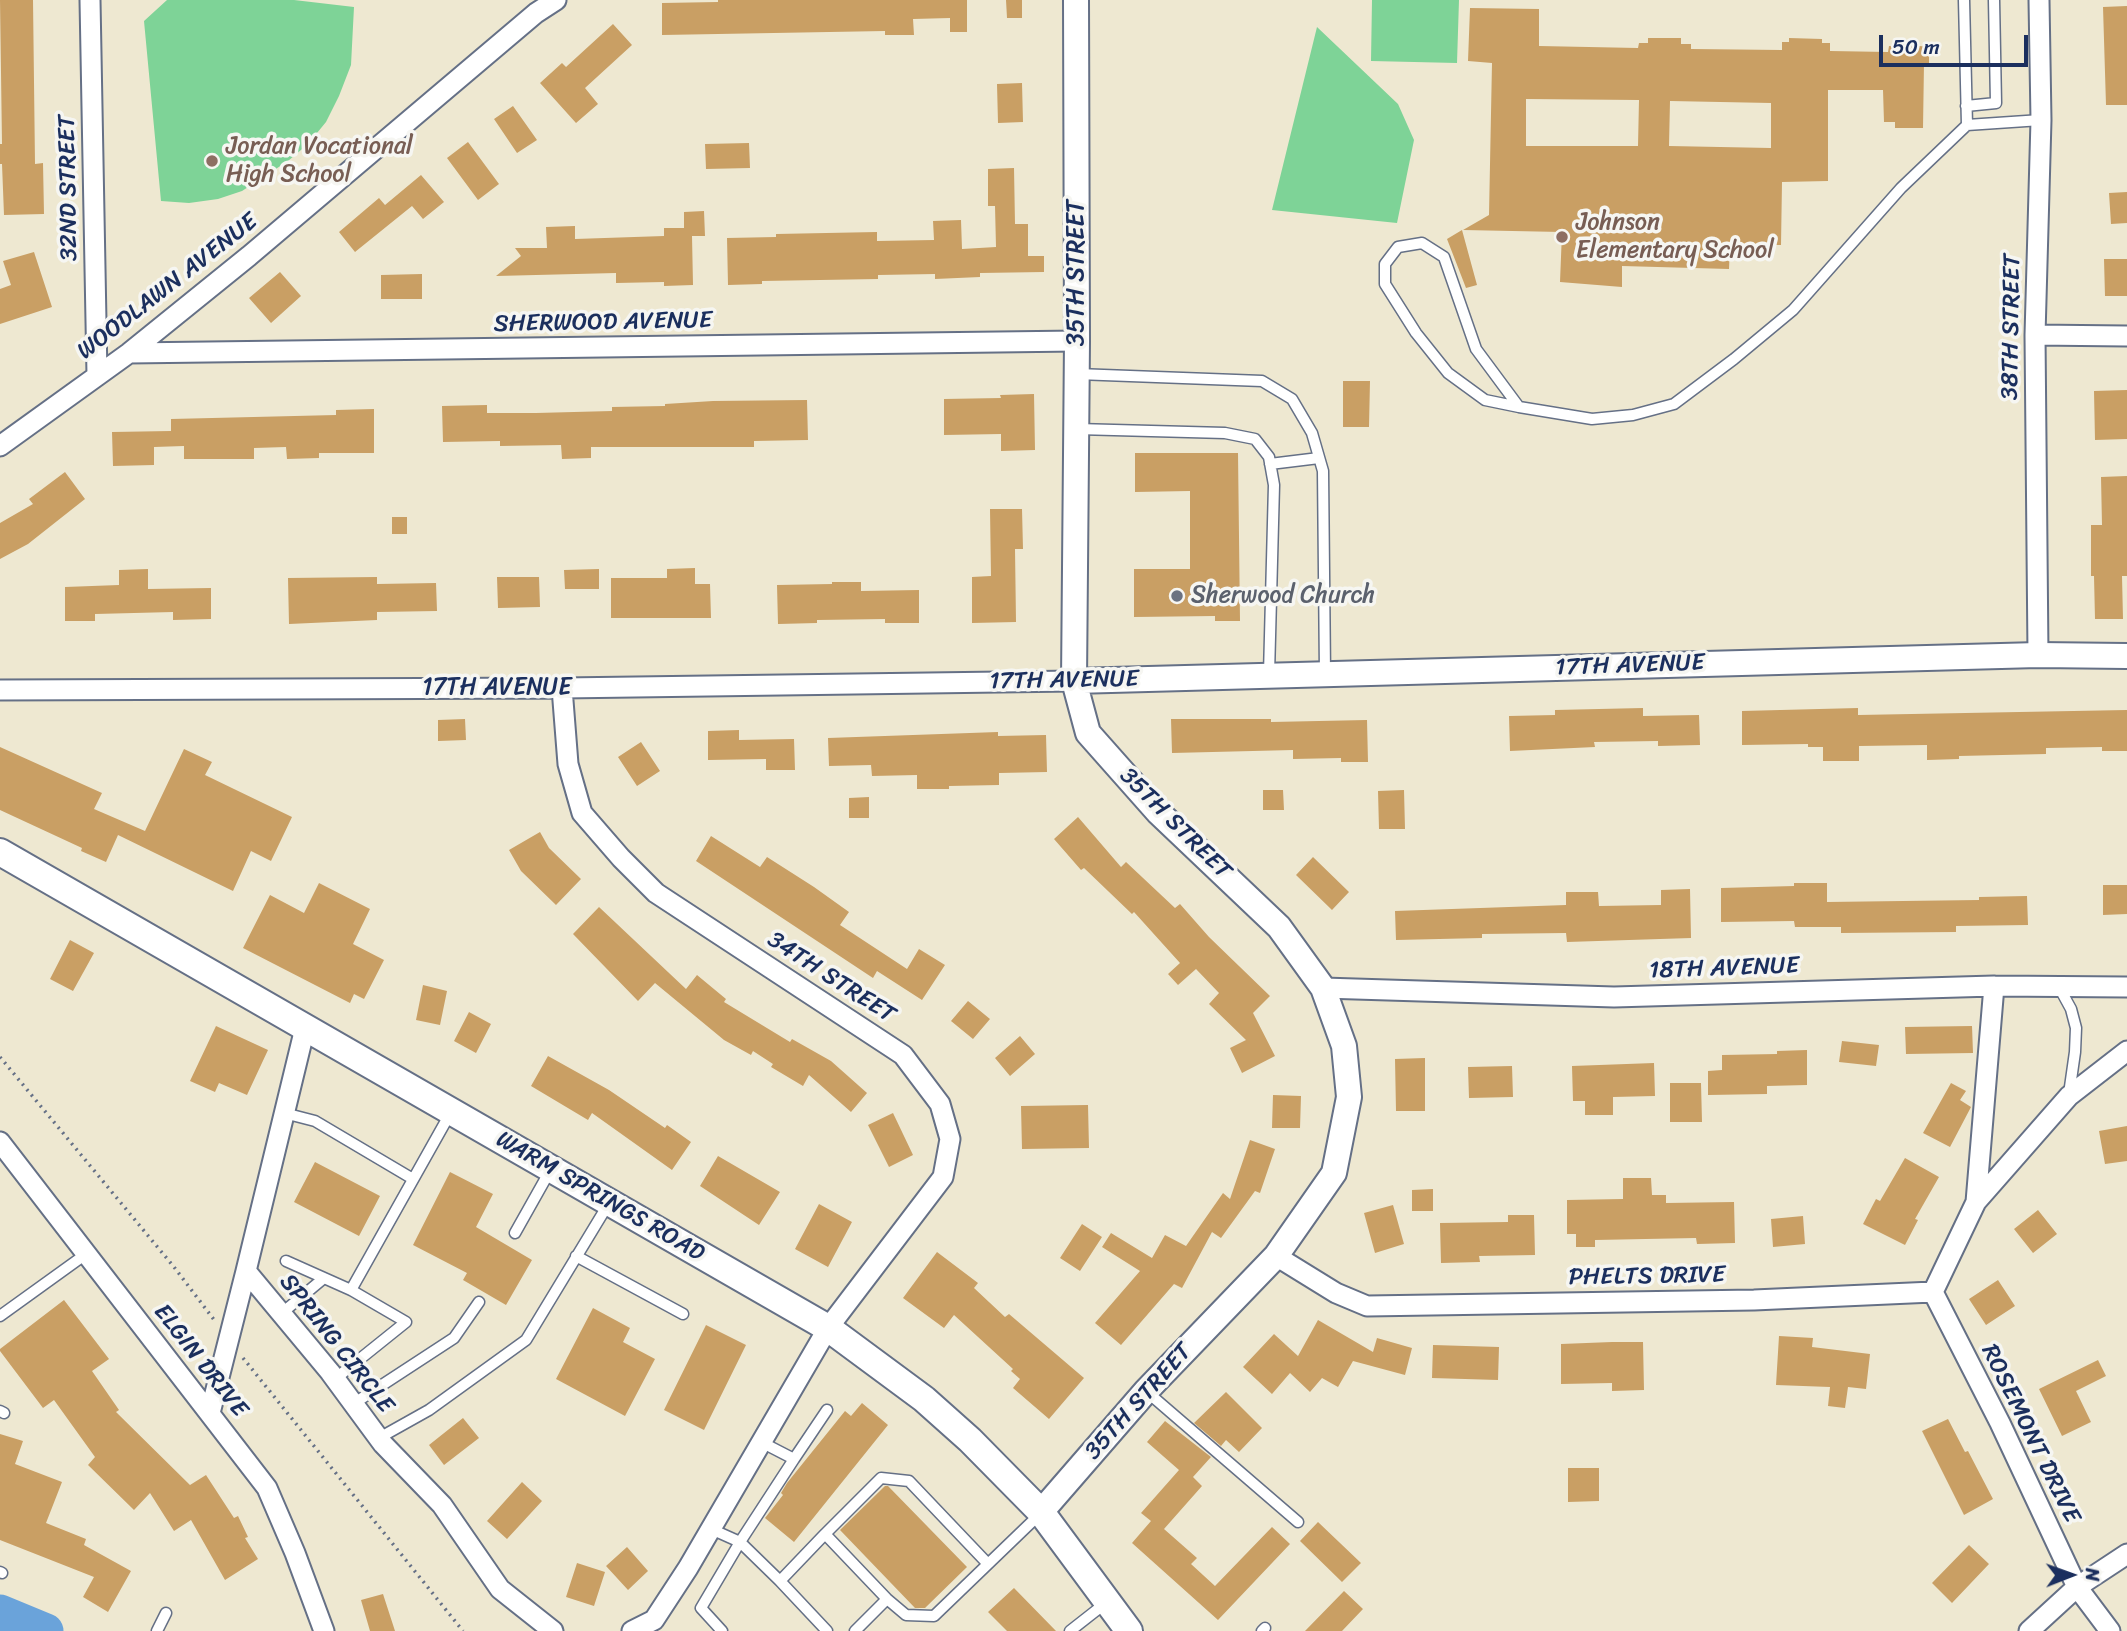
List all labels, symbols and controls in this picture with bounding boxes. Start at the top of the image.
scale bar [1882,21,2031,65]
text: 50 m [1892,28,1940,66]
street label: 32ND STREET [53,115,85,261]
place label: Jordan Vocational High School [226,133,413,189]
marker: Jordan Vocational High School [204,153,220,169]
street label: 35TH STREET [1063,200,1091,346]
street label: WOODLAWN AVENUE [72,208,264,366]
place label: Johnson Elementary School [1576,209,1774,265]
marker: Johnson Elementary School [1554,229,1570,245]
street label: 38TH STREET [1996,254,2028,400]
street label: SHERWOOD AVENUE [493,307,713,339]
place label: Sherwood Church [1191,582,1375,610]
marker: Sherwood Church [1169,588,1185,604]
street label: 17TH AVENUE [1555,649,1705,683]
street label: 17TH AVENUE [989,665,1139,697]
street label: 17TH AVENUE [422,674,572,702]
street label: 35TH STREET [1113,762,1237,886]
street label: 34TH STREET [762,926,900,1030]
street label: 18TH AVENUE [1649,952,1799,986]
street label: WARM SPRINGS ROAD [491,1125,709,1269]
street label: PHELTS DRIVE [1568,1261,1726,1293]
street label: SPRING CIRCLE [273,1269,399,1419]
street label: ELGIN DRIVE [147,1299,253,1423]
street label: 35TH STREET [1079,1338,1199,1466]
street label: ROSEMONT DRIVE [1974,1340,2086,1528]
north arrow [2036,1540,2106,1610]
text: N [2076,1568,2109,1581]

